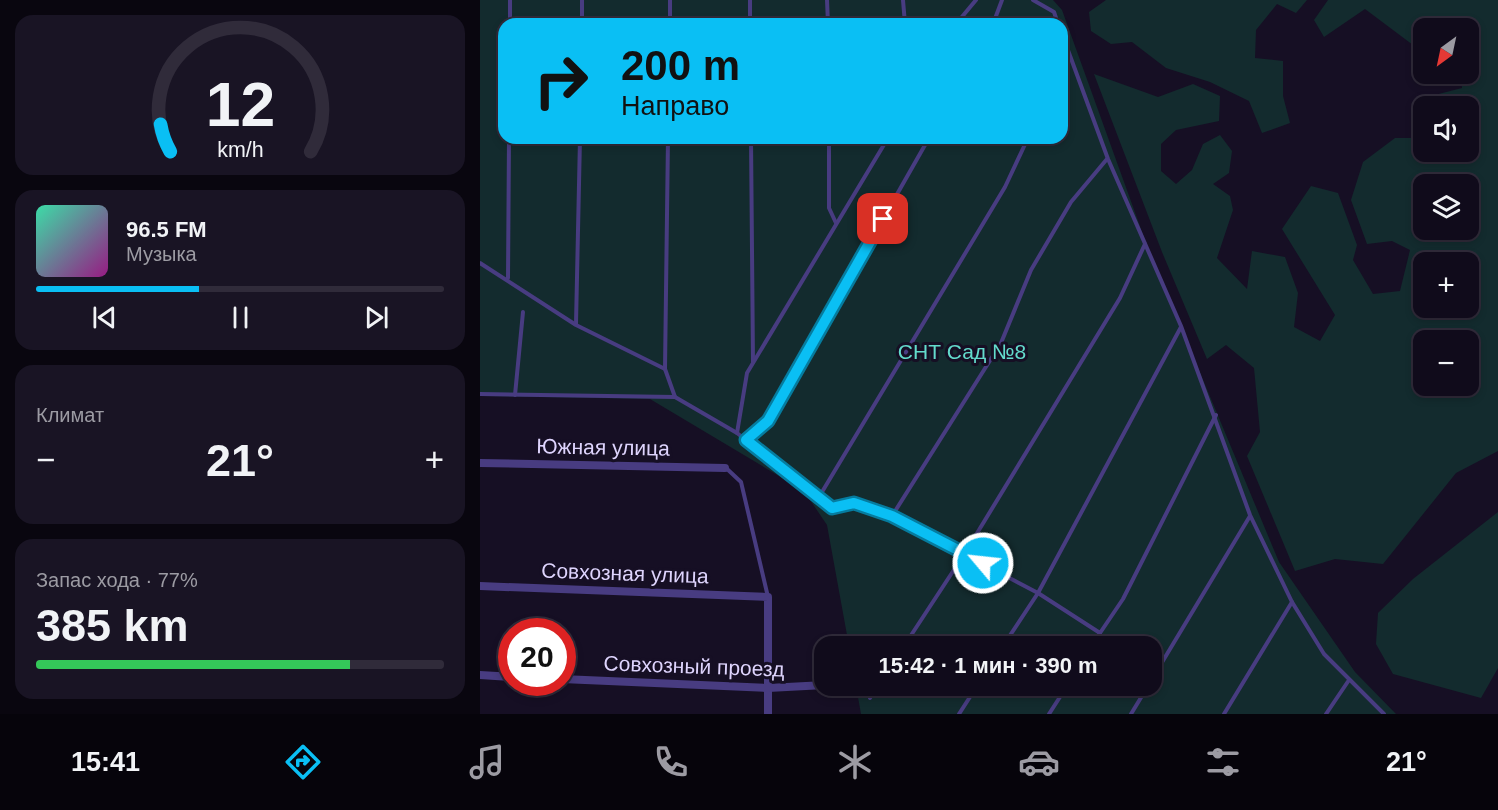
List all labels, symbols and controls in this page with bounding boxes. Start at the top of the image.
north arrow [1413,18,1479,84]
map controls [1413,18,1479,396]
icon: right [522,42,600,120]
text: 200 m [621,42,740,89]
text: 12 [205,70,275,139]
text: Направо [621,91,729,121]
button: sound [1413,96,1479,162]
text: km/h [217,138,263,162]
button: layers [1413,174,1479,240]
pin [857,193,908,244]
icon: arrive [866,202,899,235]
text: 96.5 FM [126,217,207,242]
text: Музыка [126,243,197,265]
button: + [1413,252,1479,318]
icon: previous [88,301,121,334]
icon: pause [224,301,257,334]
icon: next [360,301,393,334]
button: − [1413,330,1479,396]
park label: СНТ Сад №8 [898,340,1026,363]
text: Климат [36,404,104,426]
street label: Южная улица [536,434,670,460]
text: 21° [206,435,274,486]
text: − [36,441,55,478]
text: + [425,441,444,478]
position arrow [951,531,1015,595]
street label: Совхозная улица [541,559,709,587]
text: Запас хода · 77% [36,569,198,591]
text: 385 km [36,600,189,651]
speed limit sign: 20 [498,618,576,696]
street label: Совхозный проезд [603,651,785,681]
text: 15:42 · 1 мин · 390 m [878,653,1098,678]
icon: directions [282,741,324,783]
icon: music [466,741,508,783]
icon: phone [650,741,692,783]
icon: climate [834,741,876,783]
icon: car [1018,741,1060,783]
icon: filters [1202,741,1244,783]
text: 15:41 [71,747,140,777]
text: 21° [1386,747,1427,777]

